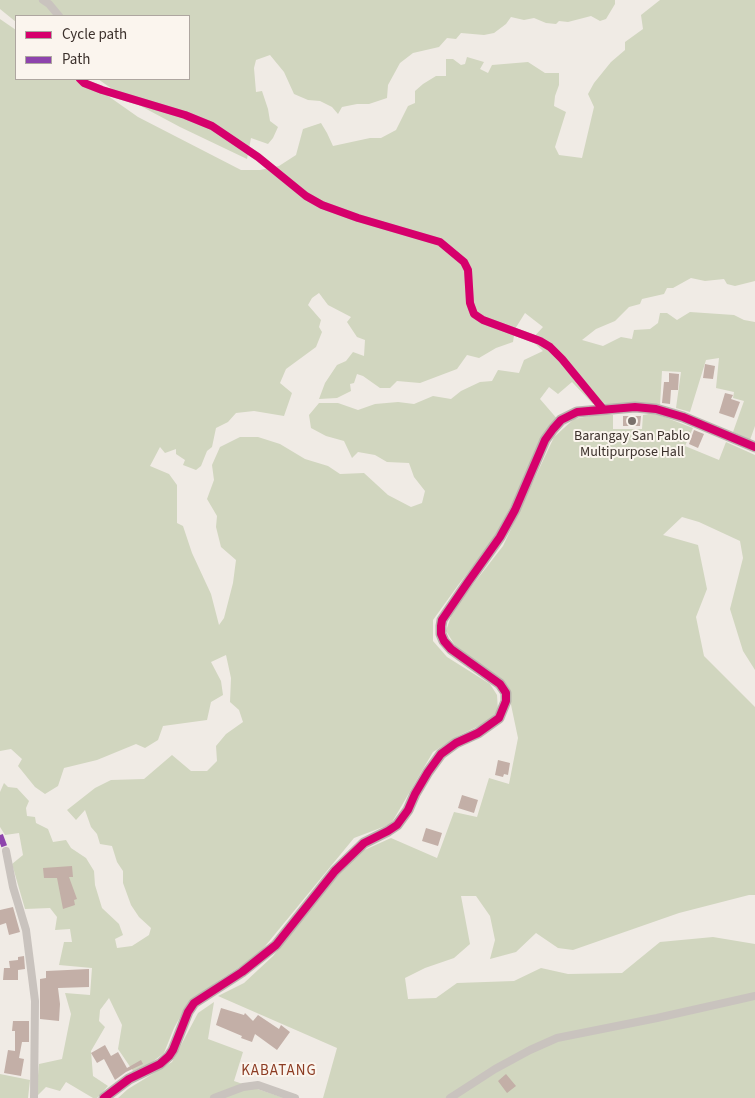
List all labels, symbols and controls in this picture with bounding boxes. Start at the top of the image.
legend [15,15,190,80]
text: Cycle path [62,24,127,45]
text: Path [62,49,90,70]
marker: Barangay San Pablo Multipurpose Hall [626,415,638,427]
place label: Barangay San Pablo Multipurpose Hall [574,429,690,462]
district label: KABATANG [240,1063,318,1081]

